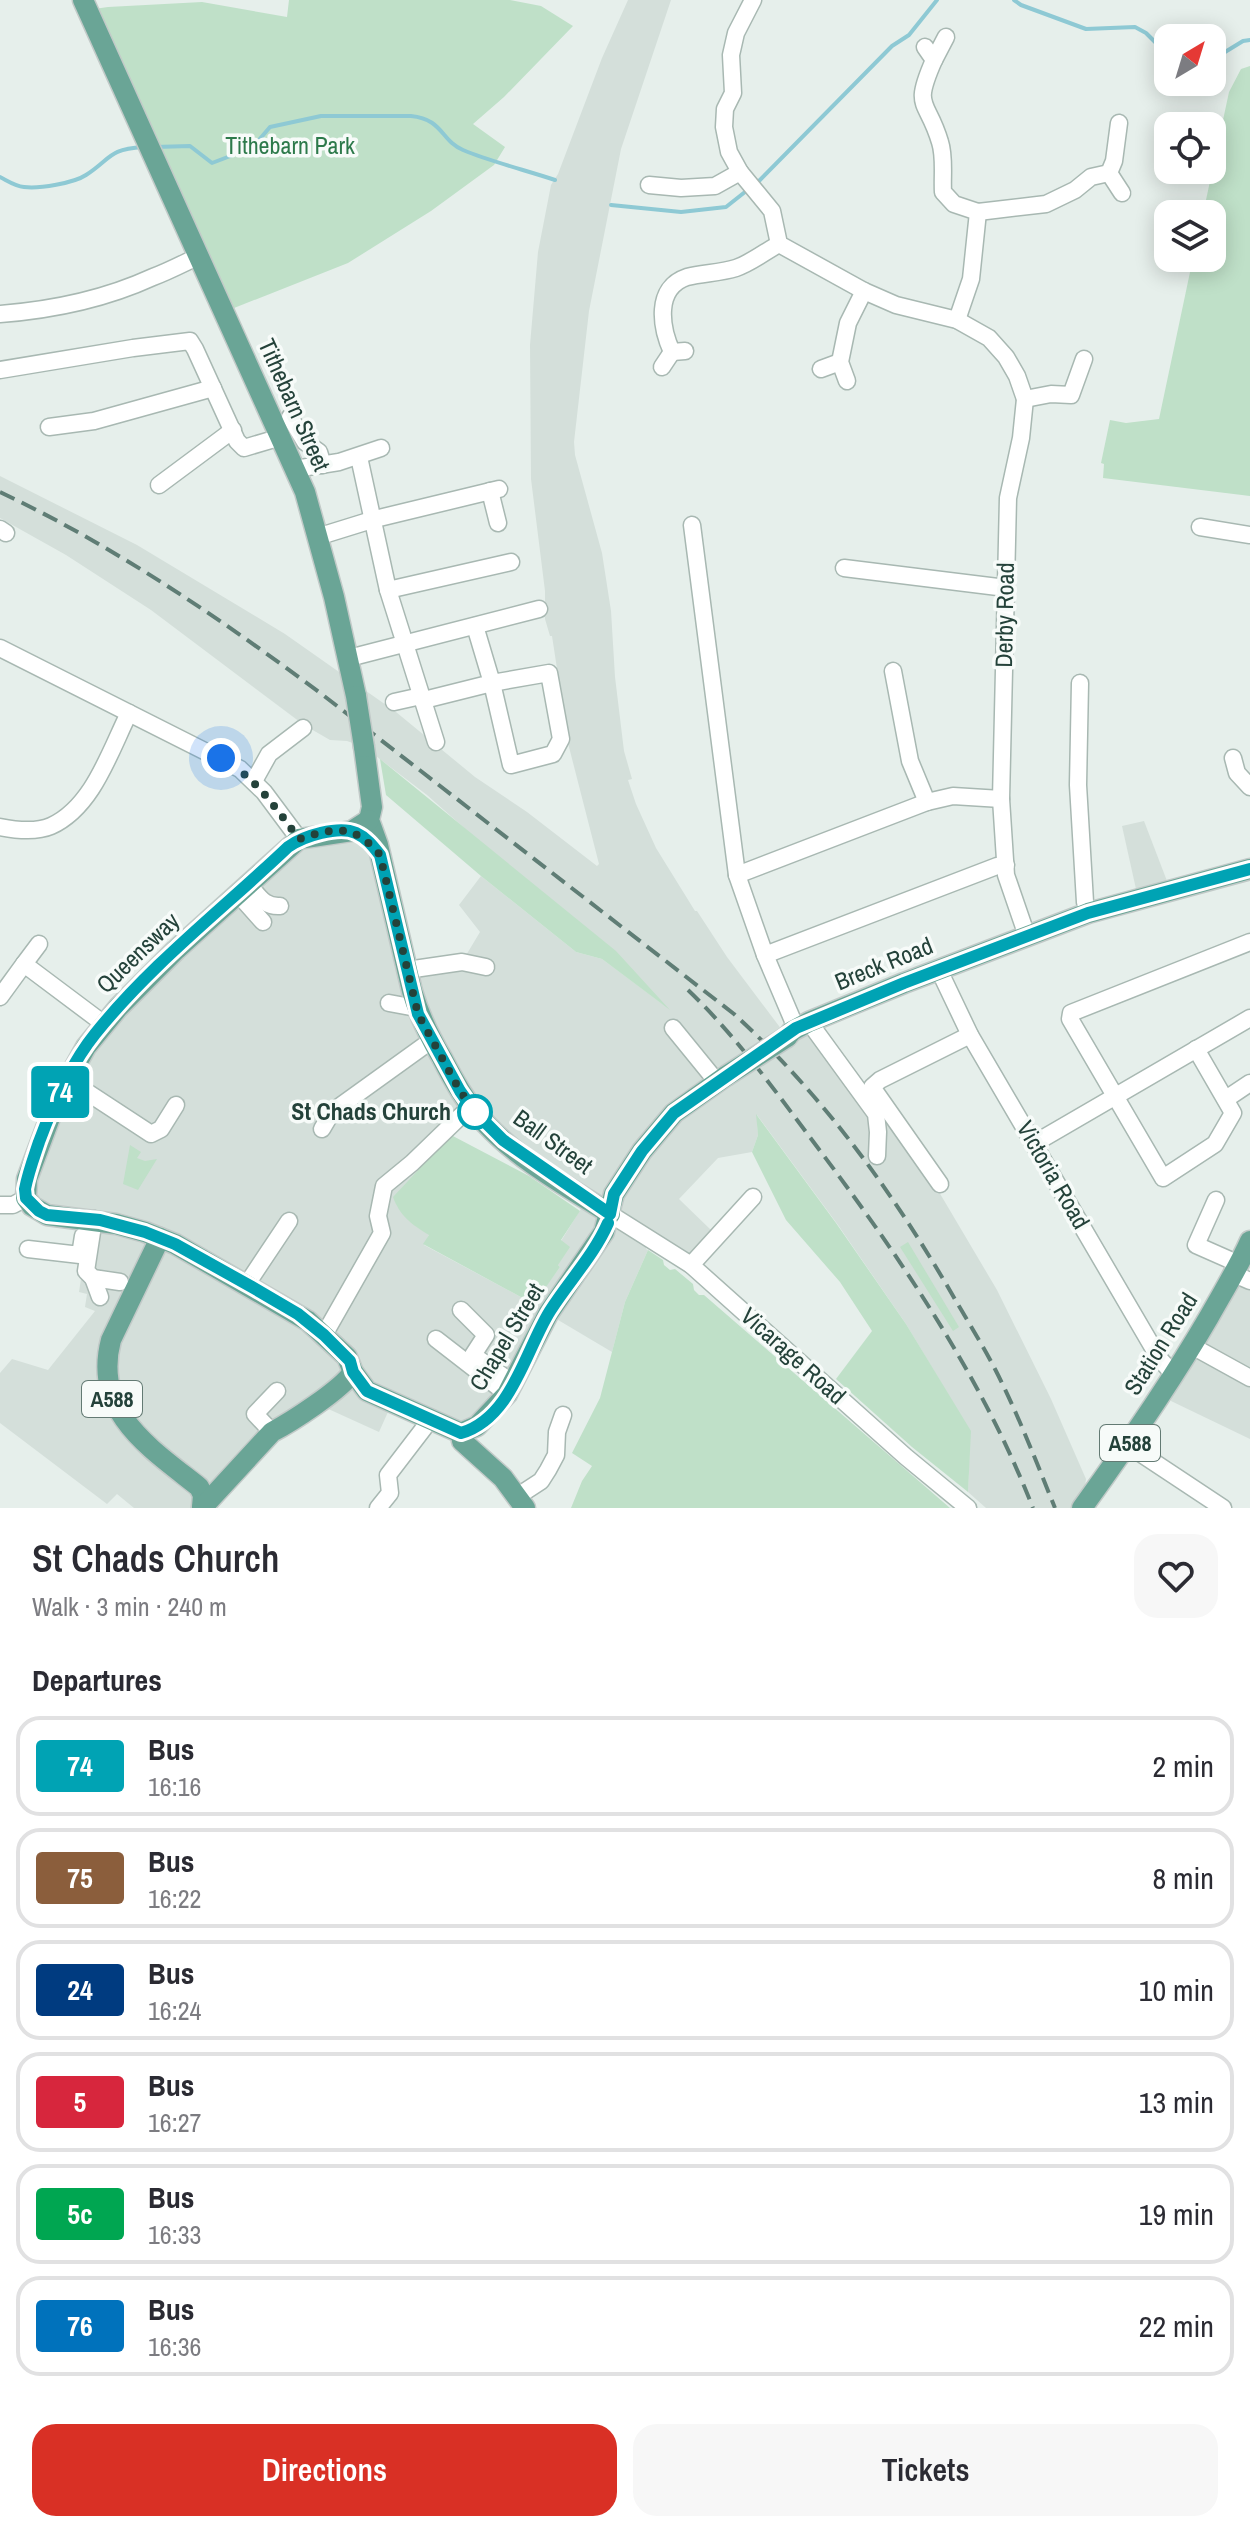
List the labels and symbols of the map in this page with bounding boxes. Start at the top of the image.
north arrow [1154,24,1226,96]
park label: Tithebarn Park [225,129,355,161]
street label: Tithebarn Street [251,333,339,476]
street label: Derby Road [987,562,1021,668]
your location [201,738,241,778]
street label: Queensway [89,905,186,1000]
street label: Breck Road [830,929,937,997]
line badge: 74 [24,1066,96,1118]
place label: St Chads Church [291,1095,451,1127]
marker: St Chads Church [458,1095,492,1129]
street label: Ball Street [507,1102,600,1181]
street label: Victoria Road [1010,1115,1098,1234]
street label: Chapel Street [461,1276,551,1396]
street label: Station Road [1116,1286,1204,1401]
street label: Vicarage Road [734,1300,853,1411]
road number: A588 [82,1381,142,1417]
road number: A588 [1100,1425,1160,1461]

